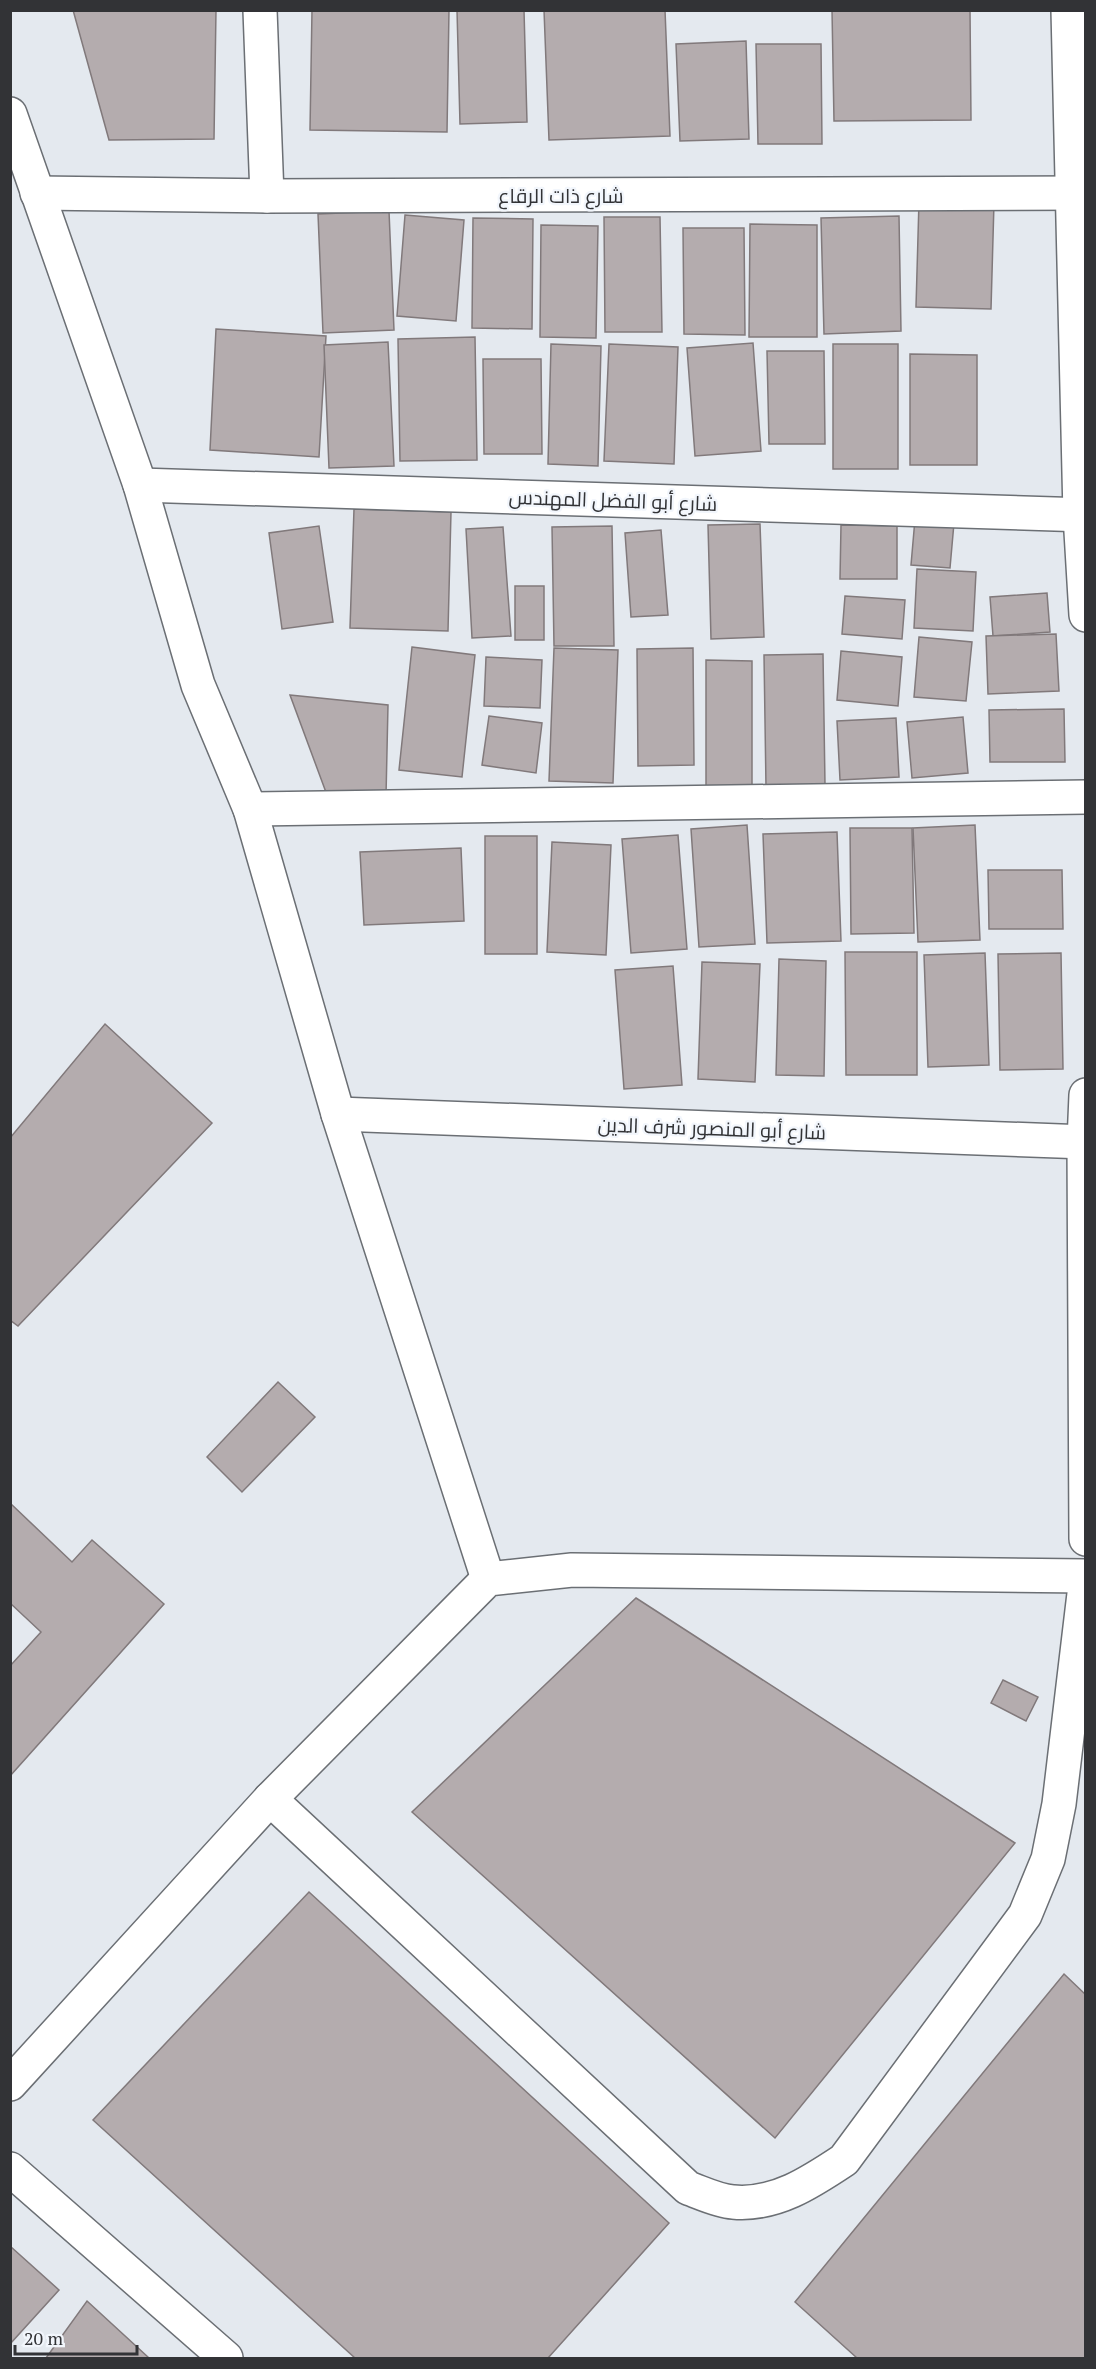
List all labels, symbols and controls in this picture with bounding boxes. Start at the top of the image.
street label: شارع ذات الرقاع [498,182,624,210]
street label: شارع أبو الفضل المهندس [508,483,718,518]
street label: شارع أبو المنصور شرف الدين [597,1111,827,1146]
scale bar [15,2318,136,2356]
text: 20 m [24,2326,64,2350]

